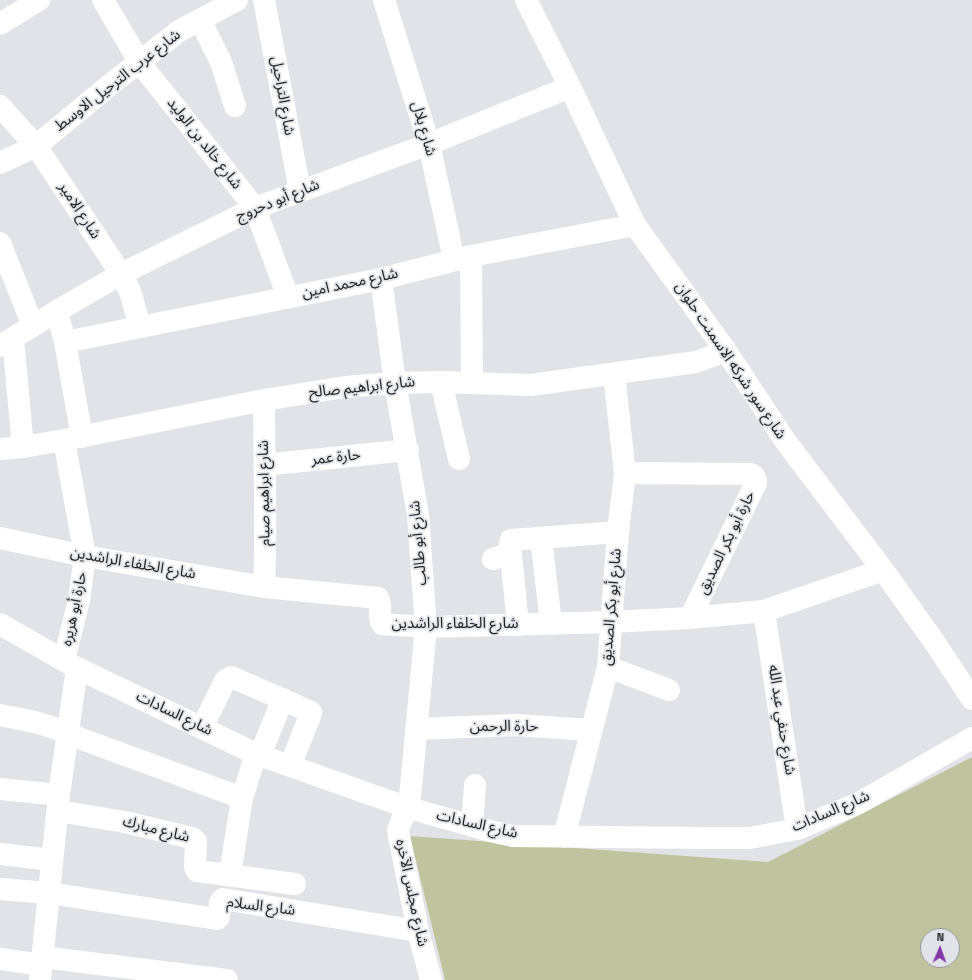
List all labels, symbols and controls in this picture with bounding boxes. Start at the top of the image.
street label: شارع عرب الترحيل الاوسط [52,26,184,136]
street label: شارع التراحيل [266,55,298,137]
street label: شارع خالد بن الوليد [163,95,245,193]
street label: شارع بلال [407,100,439,158]
street label: شارع أبو دحروج [234,176,322,226]
street label: شارع الامير [54,179,104,243]
street label: شارع محمد امين [300,265,400,303]
street label: شارع سور شركه الاسمنت حلوان [671,279,789,443]
street label: شارع ابراهيم صالح [308,373,416,403]
street label: شارع ابراهيم صيام [255,440,275,546]
street label: حارة عمر [310,446,362,470]
street label: حارة أبو بكر الصديق [694,488,760,598]
street label: شارع أبو طالب [406,500,432,586]
street label: شارع الخلفاء الراشدين [69,544,197,584]
street label: شارع أبو بكر الصديق [598,548,626,666]
street label: حارة أبو هريره [58,570,92,648]
street label: شارع الخلفاء الراشدين [391,615,519,633]
street label: شارع حنفي عبد الله [763,664,799,776]
street label: شارع السادات [133,688,215,740]
street label: حارة الرحمن [470,718,538,736]
street label: شارع السادات [789,788,873,836]
street label: شارع السادات [435,807,519,843]
street label: شارع مبارك [121,813,191,847]
street label: شارع مجلس الآخره [391,838,431,948]
street label: شارع السلام [226,894,296,920]
north arrow [920,928,960,968]
text: N [936,929,944,945]

